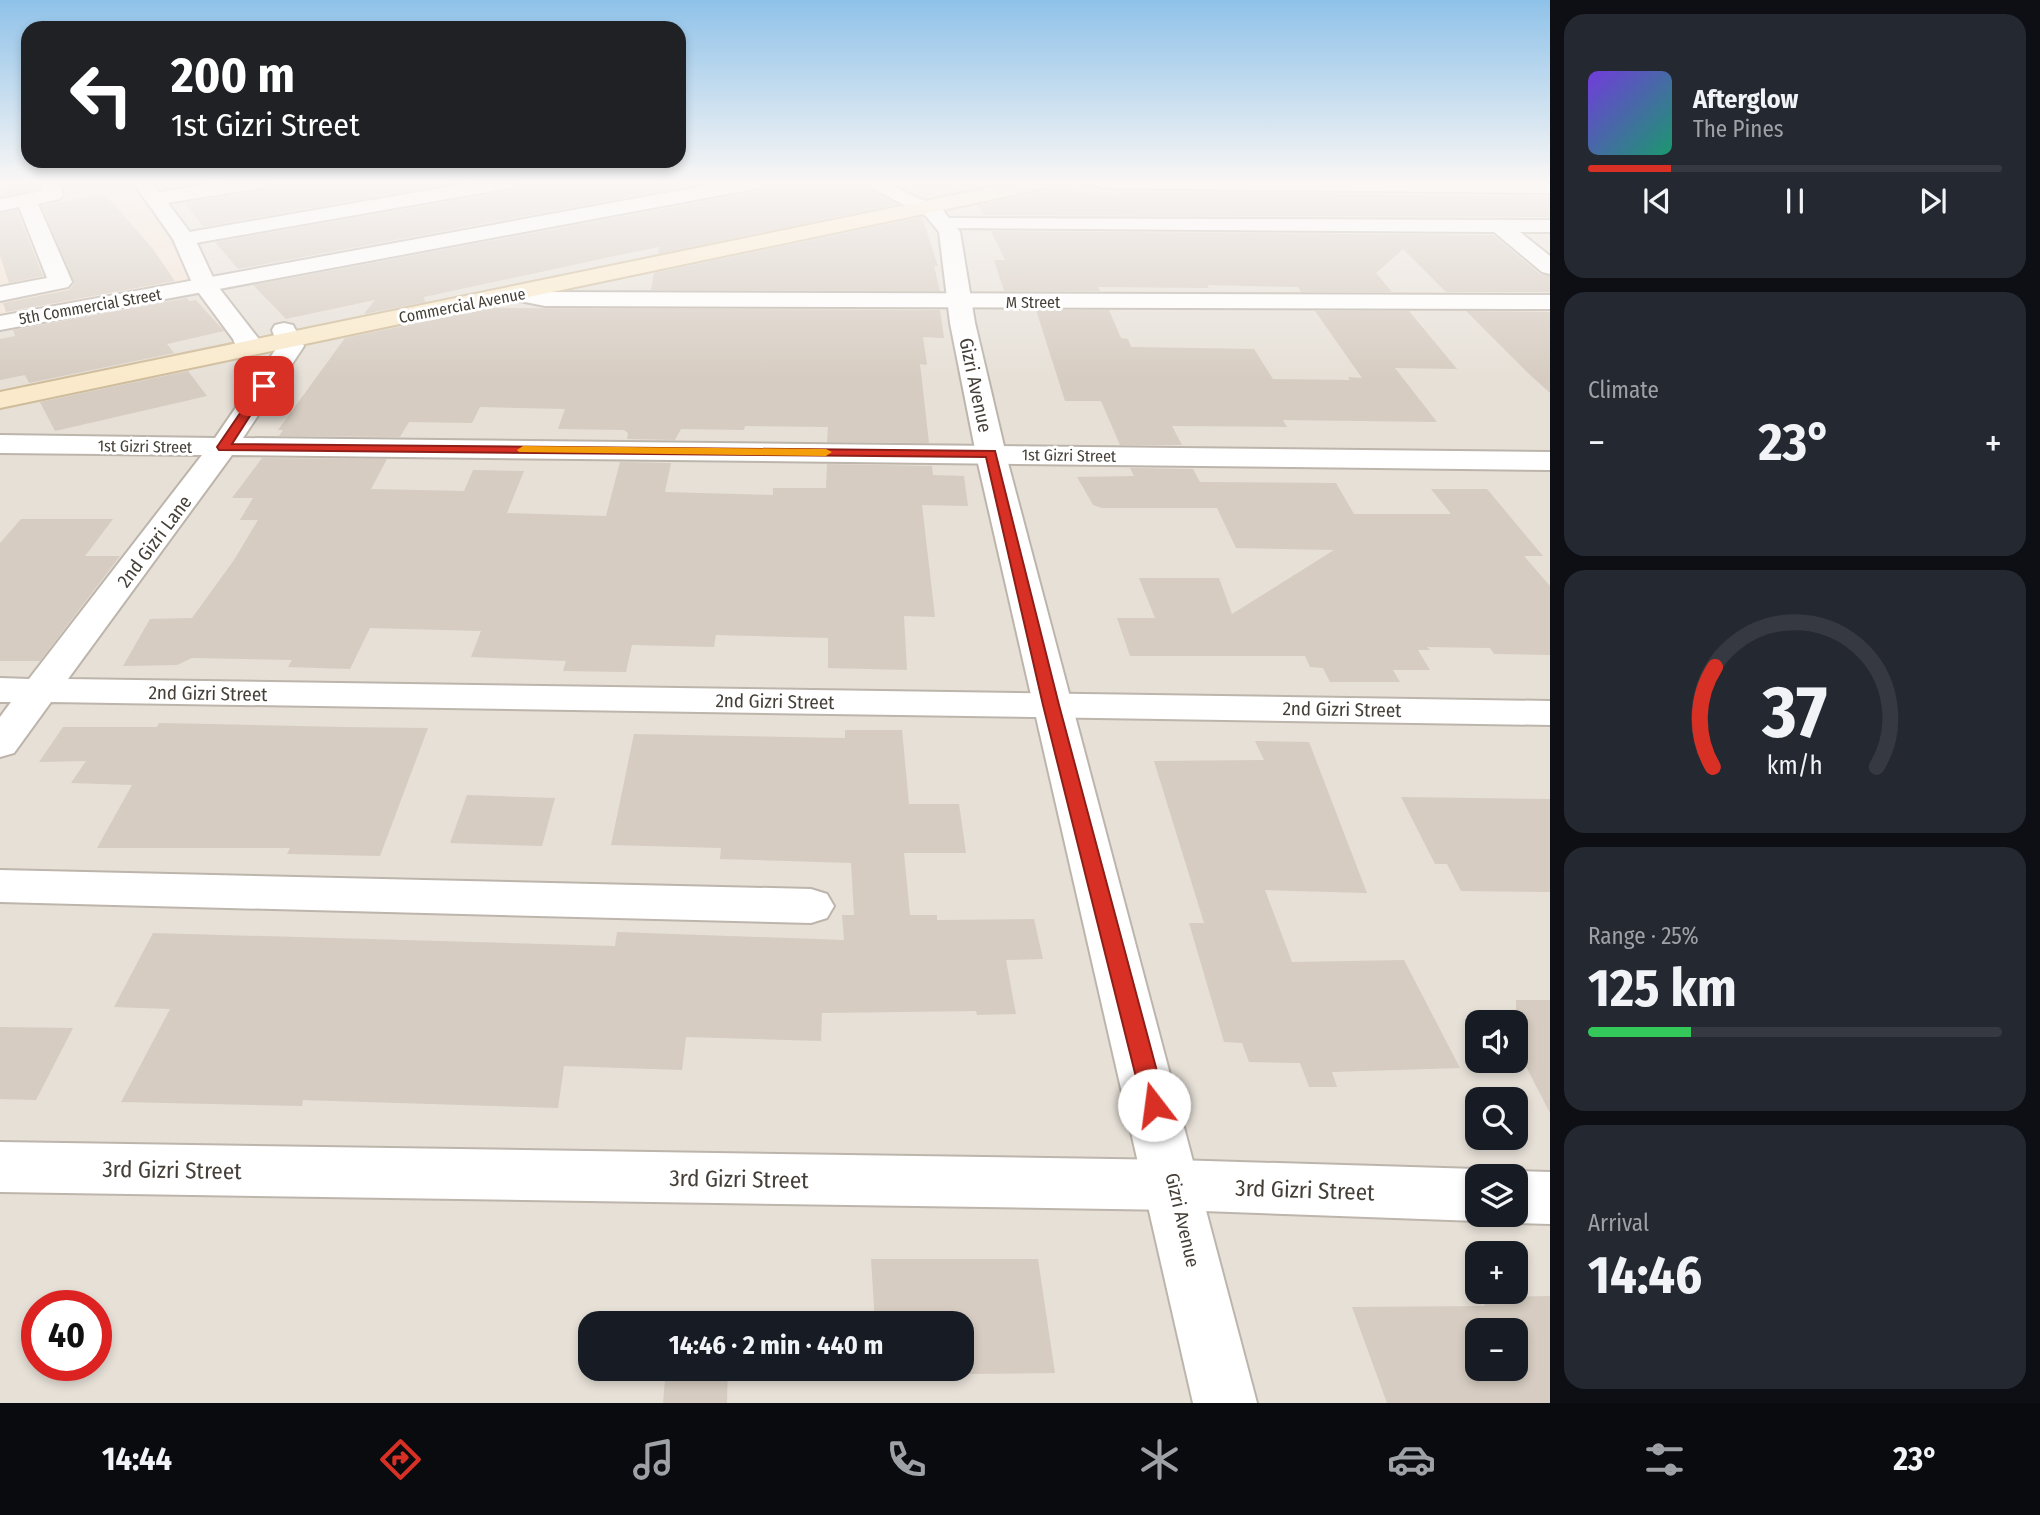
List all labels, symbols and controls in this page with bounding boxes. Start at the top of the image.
text: 200 m [171,46,295,105]
icon: left [56,49,147,140]
text: Afterglow [1693,84,1798,115]
text: 1st Gizri Street [171,106,360,144]
text: The Pines [1693,115,1784,143]
icon: previous [1638,182,1676,220]
icon: pause [1776,182,1814,220]
icon: next [1914,182,1952,220]
street label: 5th Commercial Street [17,284,164,328]
street label: Commercial Avenue [397,284,527,327]
street label: M Street [1006,293,1061,312]
street label: Gizri Avenue [954,336,997,435]
pin [234,356,294,416]
icon: arrive [245,367,283,405]
text: Climate [1588,376,1659,404]
text: 23° [1758,411,1831,474]
text: − [1588,420,1605,466]
text: + [1985,420,2002,466]
street label: 1st Gizri Street [98,436,193,457]
street label: 1st Gizri Street [1022,445,1117,466]
street label: 2nd Gizri Lane [112,491,196,592]
text: 37 [1761,670,1828,757]
street label: 2nd Gizri Street [148,681,268,706]
street label: 2nd Gizri Street [715,689,835,714]
street label: 2nd Gizri Street [1282,697,1402,722]
text: km/h [1767,751,1823,781]
text: Range · 25% [1588,922,1699,950]
text: 125 km [1588,957,1737,1020]
map controls [1465,1010,1528,1381]
button: sound [1465,1010,1528,1073]
position arrow [1117,1068,1191,1142]
button: search [1465,1087,1528,1150]
street label: 3rd Gizri Street [102,1155,242,1185]
street label: 3rd Gizri Street [669,1164,809,1194]
button: layers [1465,1164,1528,1227]
street label: Gizri Avenue [1160,1171,1205,1270]
street label: 3rd Gizri Street [1235,1174,1376,1206]
text: Arrival [1588,1209,1649,1237]
button: + [1465,1241,1528,1304]
text: 14:46 [1588,1244,1702,1307]
speed limit sign: 40 [21,1290,112,1381]
button: − [1465,1318,1528,1381]
text: 14:46 · 2 min · 440 m [669,1330,883,1361]
icon: directions [376,1435,425,1484]
icon: music [629,1435,678,1484]
icon: phone [882,1435,931,1484]
icon: climate [1135,1435,1184,1484]
icon: car [1387,1435,1436,1484]
icon: filters [1640,1435,1689,1484]
text: 14:44 [102,1440,172,1478]
text: 23° [1893,1440,1938,1478]

